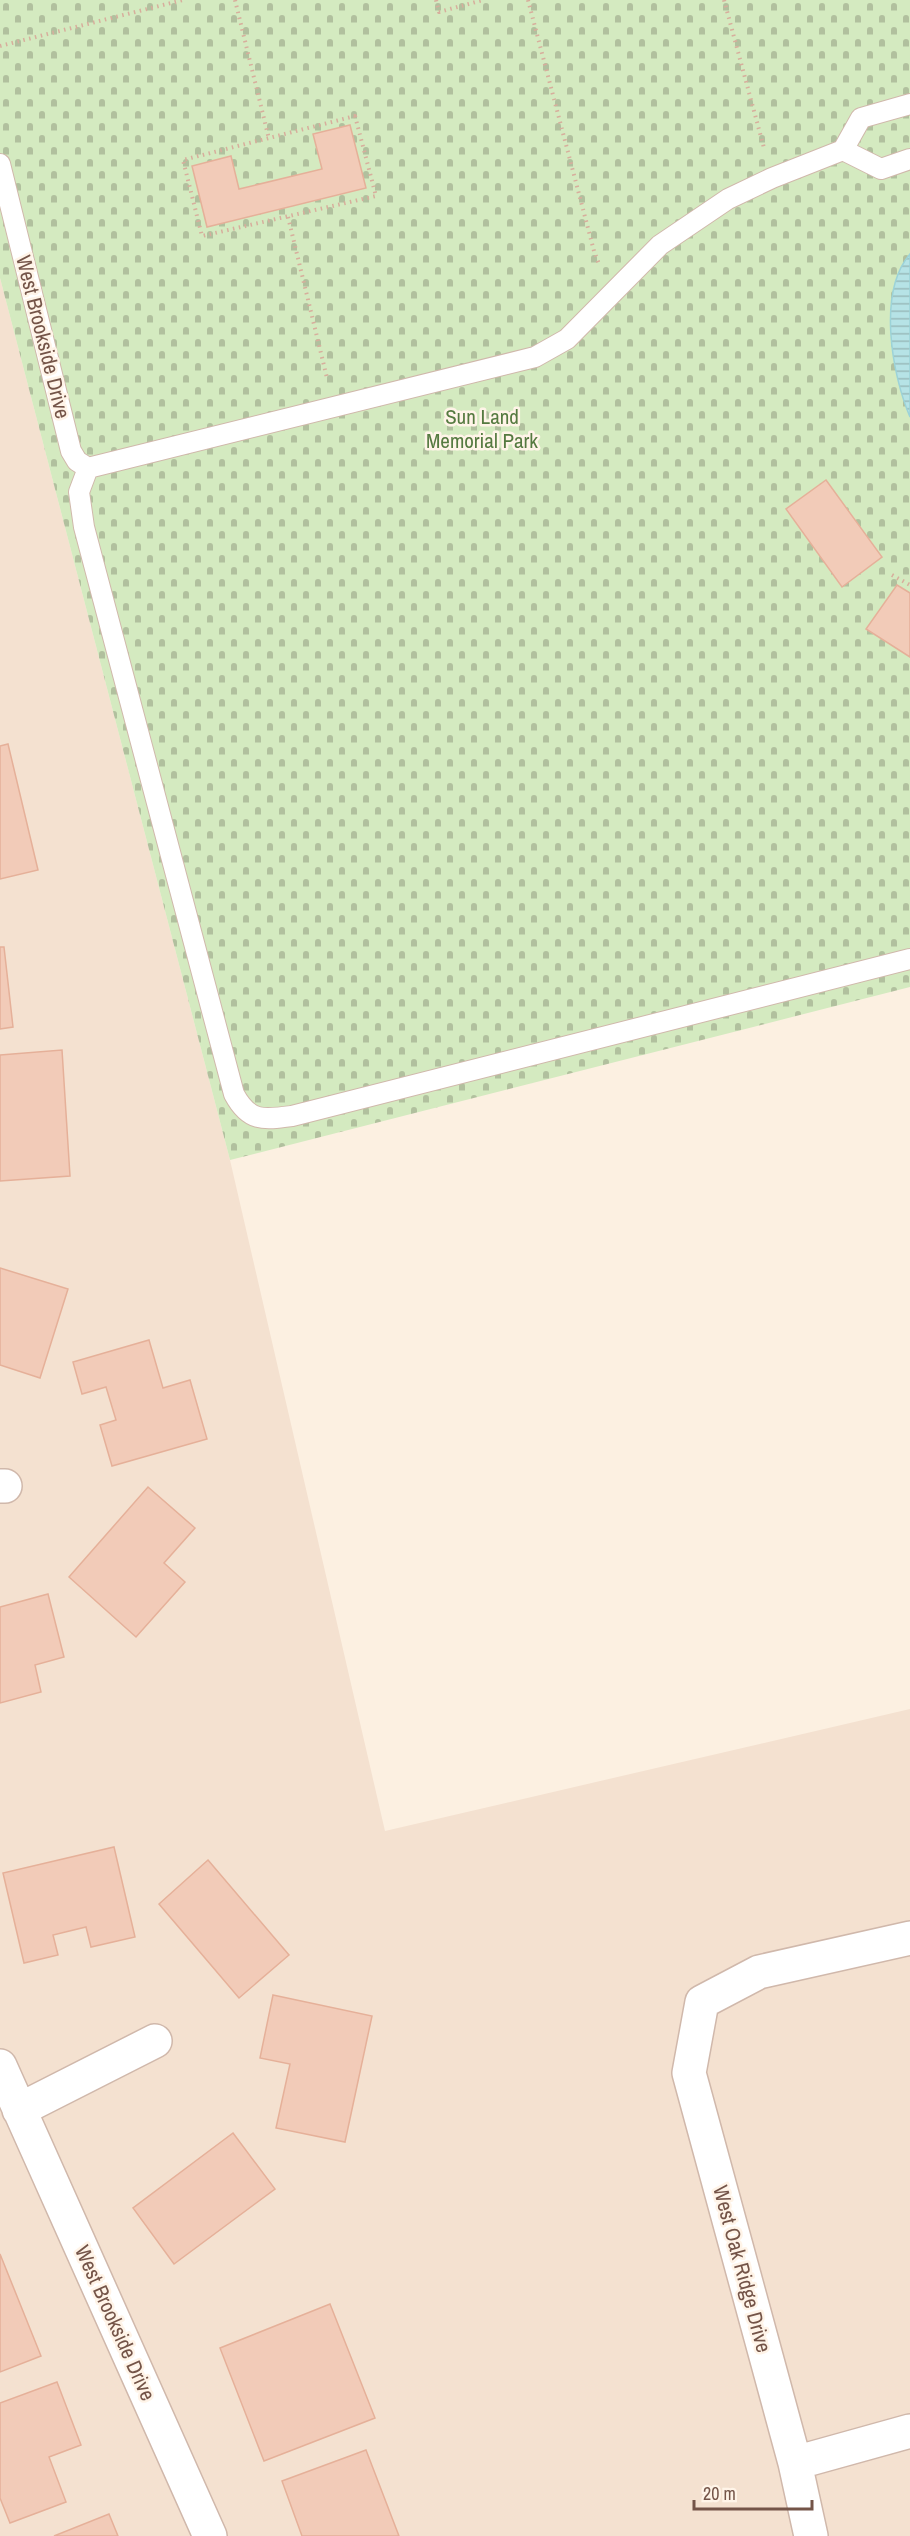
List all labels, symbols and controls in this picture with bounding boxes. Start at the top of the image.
street label: West Brookside Drive [9,252,78,421]
park label: Sun Land Memorial Park [426,402,538,455]
street label: West Oak Ridge Drive [706,2182,779,2356]
street label: West Brookside Drive [68,2241,163,2405]
scale bar [694,2473,812,2511]
text: 20 m [703,2481,736,2506]

